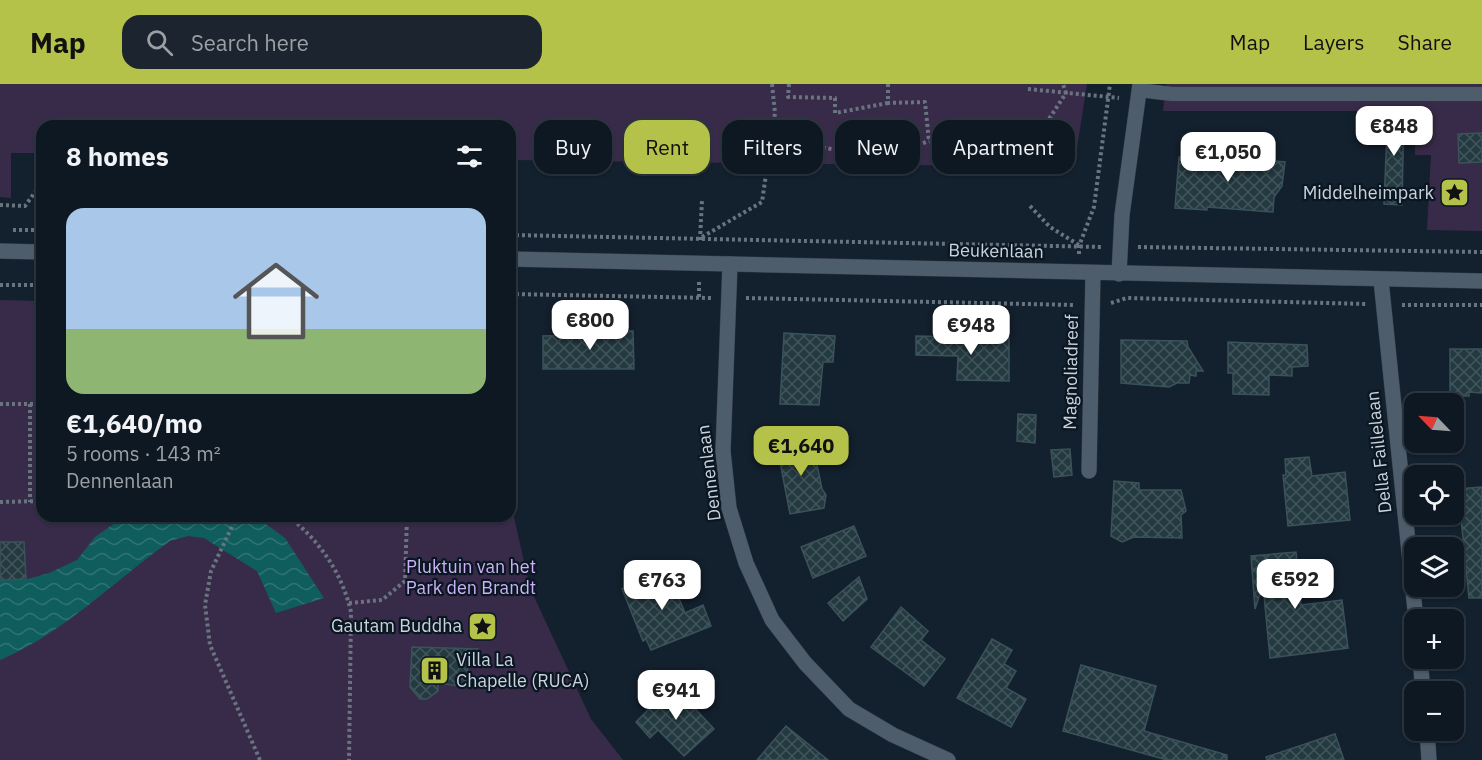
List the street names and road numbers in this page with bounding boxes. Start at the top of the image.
street label: Beukenlaan [948,238,1044,263]
street label: Magnoliadreef [1058,314,1083,430]
street label: Della Faillelaan [1361,390,1396,514]
street label: Dennenlaan [691,424,726,523]

